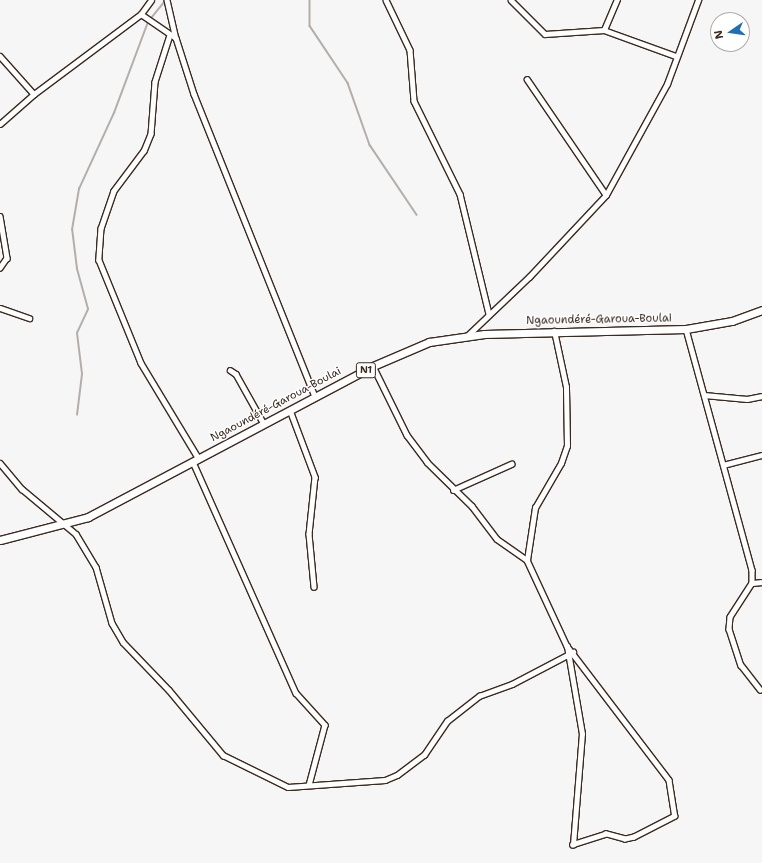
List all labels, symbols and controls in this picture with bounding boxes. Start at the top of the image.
north arrow [710,12,750,52]
text: N [711,29,727,41]
street label: Ngaoundéré-Garoua-Boulai [526,312,672,328]
road number: N1 [355,362,377,378]
street label: Ngaoundéré-Garoua-Boulai [209,365,343,445]

